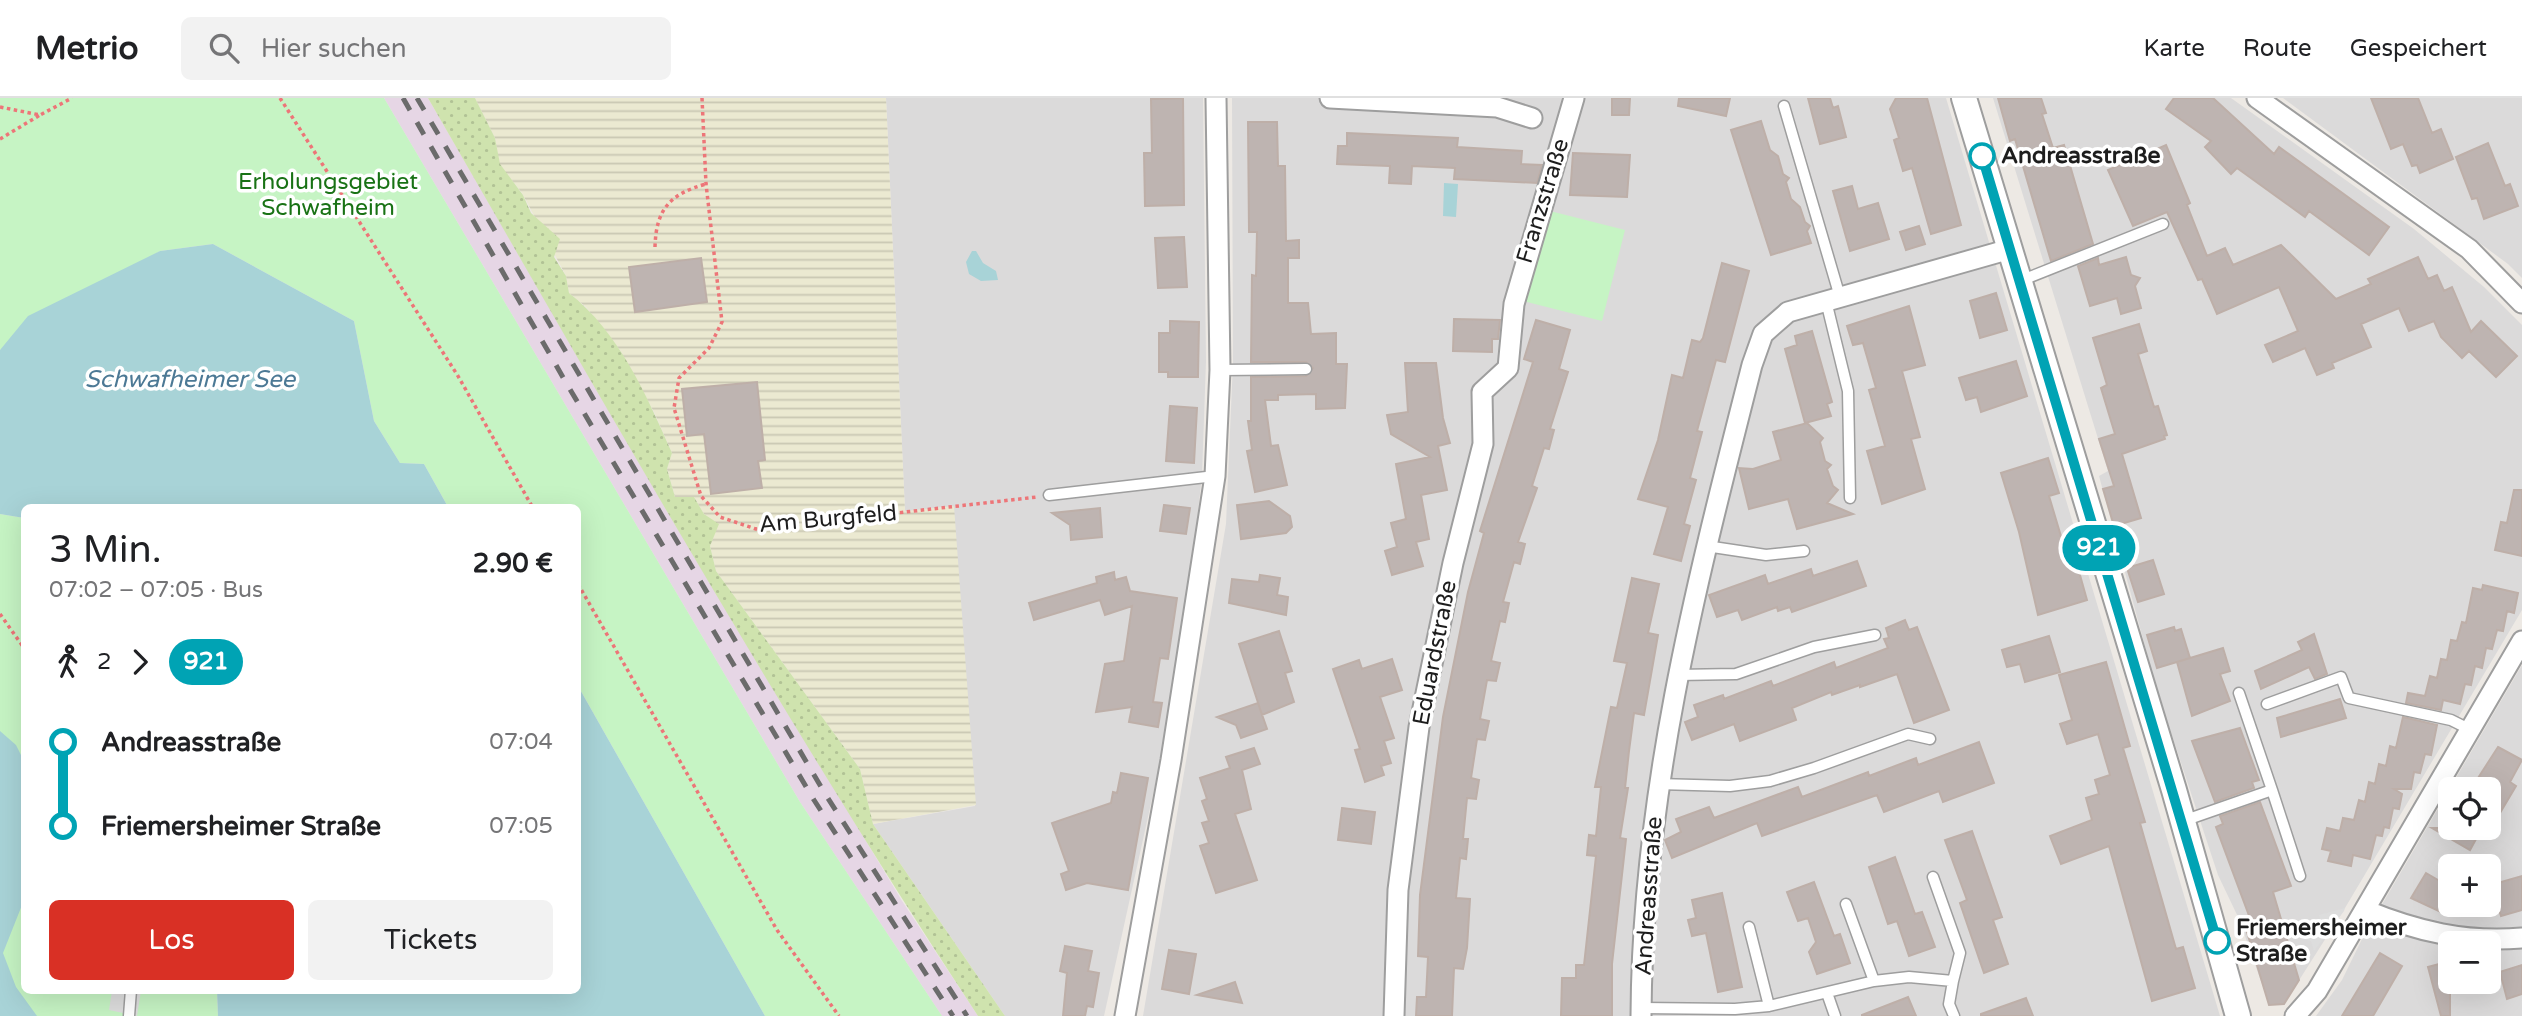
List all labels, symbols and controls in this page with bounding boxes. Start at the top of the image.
search box [181,17,671,80]
text: Metrio [35,29,139,68]
icon: search [205,29,243,67]
text: Hier suchen [261,33,406,64]
text: Karte [2143,34,2205,63]
text: Route [2243,34,2312,63]
text: Gespeichert [2350,34,2487,63]
street label: Franzstraße [1511,135,1575,267]
place label: Andreasstraße [2001,142,2160,170]
marker: Andreasstraße [1969,143,1995,169]
park label: Erholungsgebiet Schwafheim [238,168,418,222]
water label: Schwafheimer See [85,365,297,394]
street label: Am Burgfeld [758,499,898,539]
line badge: 921 [2059,525,2139,571]
text: 3 Min. [49,527,162,573]
text: 921 [2076,533,2122,562]
text: 2.90 € [473,548,553,579]
text: 07:02 – 07:05 · Bus [49,576,263,604]
street label: Eduardstraße [1407,578,1463,728]
icon: walk [49,643,87,681]
icon: forward [121,643,159,681]
text: 921 [183,647,229,676]
text: 2 [97,648,111,676]
text: Andreasstraße [101,727,281,758]
text: 07:04 [489,728,553,756]
map controls [2438,777,2501,994]
button: locate [2438,777,2501,840]
text: Friemersheimer Straße [101,811,381,842]
text: 07:05 [489,812,553,840]
street label: Andreasstraße [1629,815,1669,977]
button: + [2438,854,2501,917]
button: Los [49,900,294,980]
button: Tickets [308,900,553,980]
place label: Friemersheimer Straße [2236,914,2408,968]
marker: Friemersheimer Straße [2204,928,2230,954]
button: − [2438,931,2501,994]

